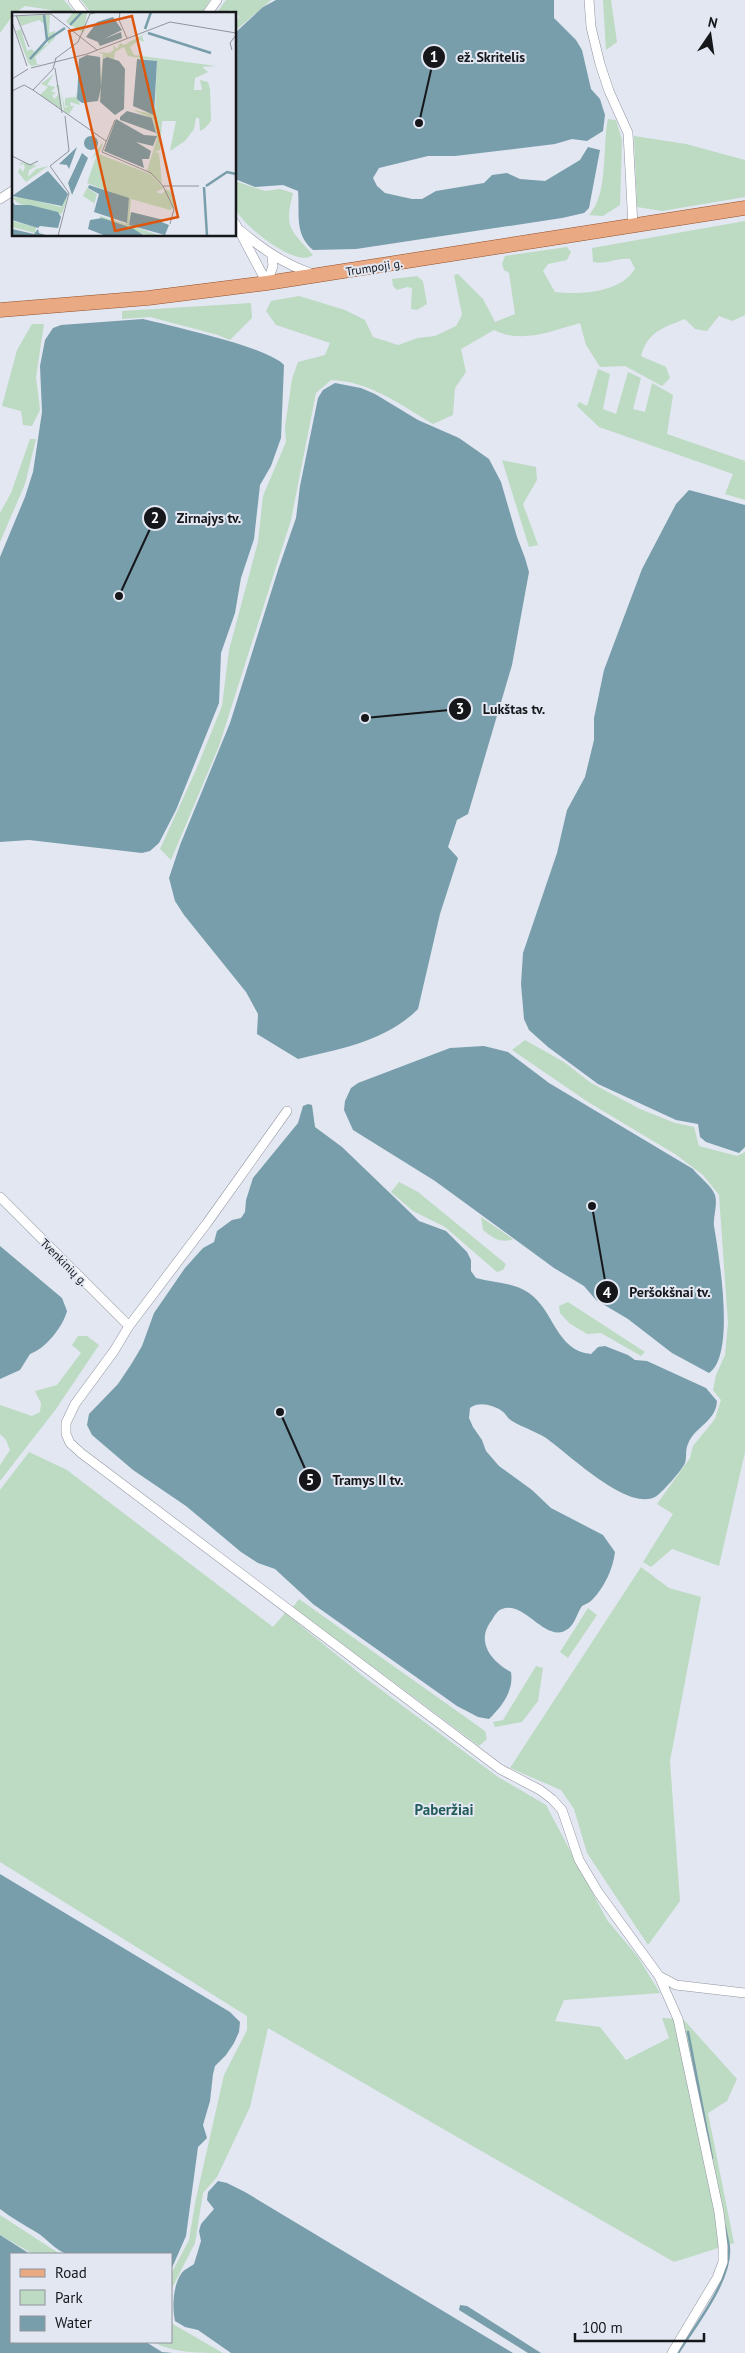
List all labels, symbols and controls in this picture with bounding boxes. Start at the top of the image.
north arrow [685,10,735,60]
inset map [12,12,236,236]
text: N [706,13,719,32]
callout: ež. Skritelis [421,42,535,71]
text: 1 [430,47,438,66]
text: ež. Skritelis [457,48,525,66]
street label: Trumpoji g. [345,255,403,279]
callout: Zirnajys tv. [142,504,251,533]
text: 2 [151,508,159,527]
text: Zirnajys tv. [177,509,241,527]
callout: Lukštas tv. [448,695,555,724]
text: 3 [456,699,464,718]
text: Lukštas tv. [483,700,545,718]
street label: Tvenkinių g. [37,1235,91,1289]
callout: Peršokšnai tv. [595,1278,721,1307]
text: 4 [603,1283,612,1302]
text: Peršokšnai tv. [629,1283,711,1301]
callout: Tramys II tv. [298,1466,414,1495]
text: 5 [306,1470,314,1489]
text: Tramys II tv. [333,1471,403,1489]
district label: Paberžiai [415,1800,473,1819]
legend [10,2253,172,2343]
text: Road [55,2263,87,2282]
text: Park [55,2288,83,2307]
scale bar [575,2310,704,2342]
text: Water [55,2313,92,2332]
text: 100 m [582,2318,623,2337]

